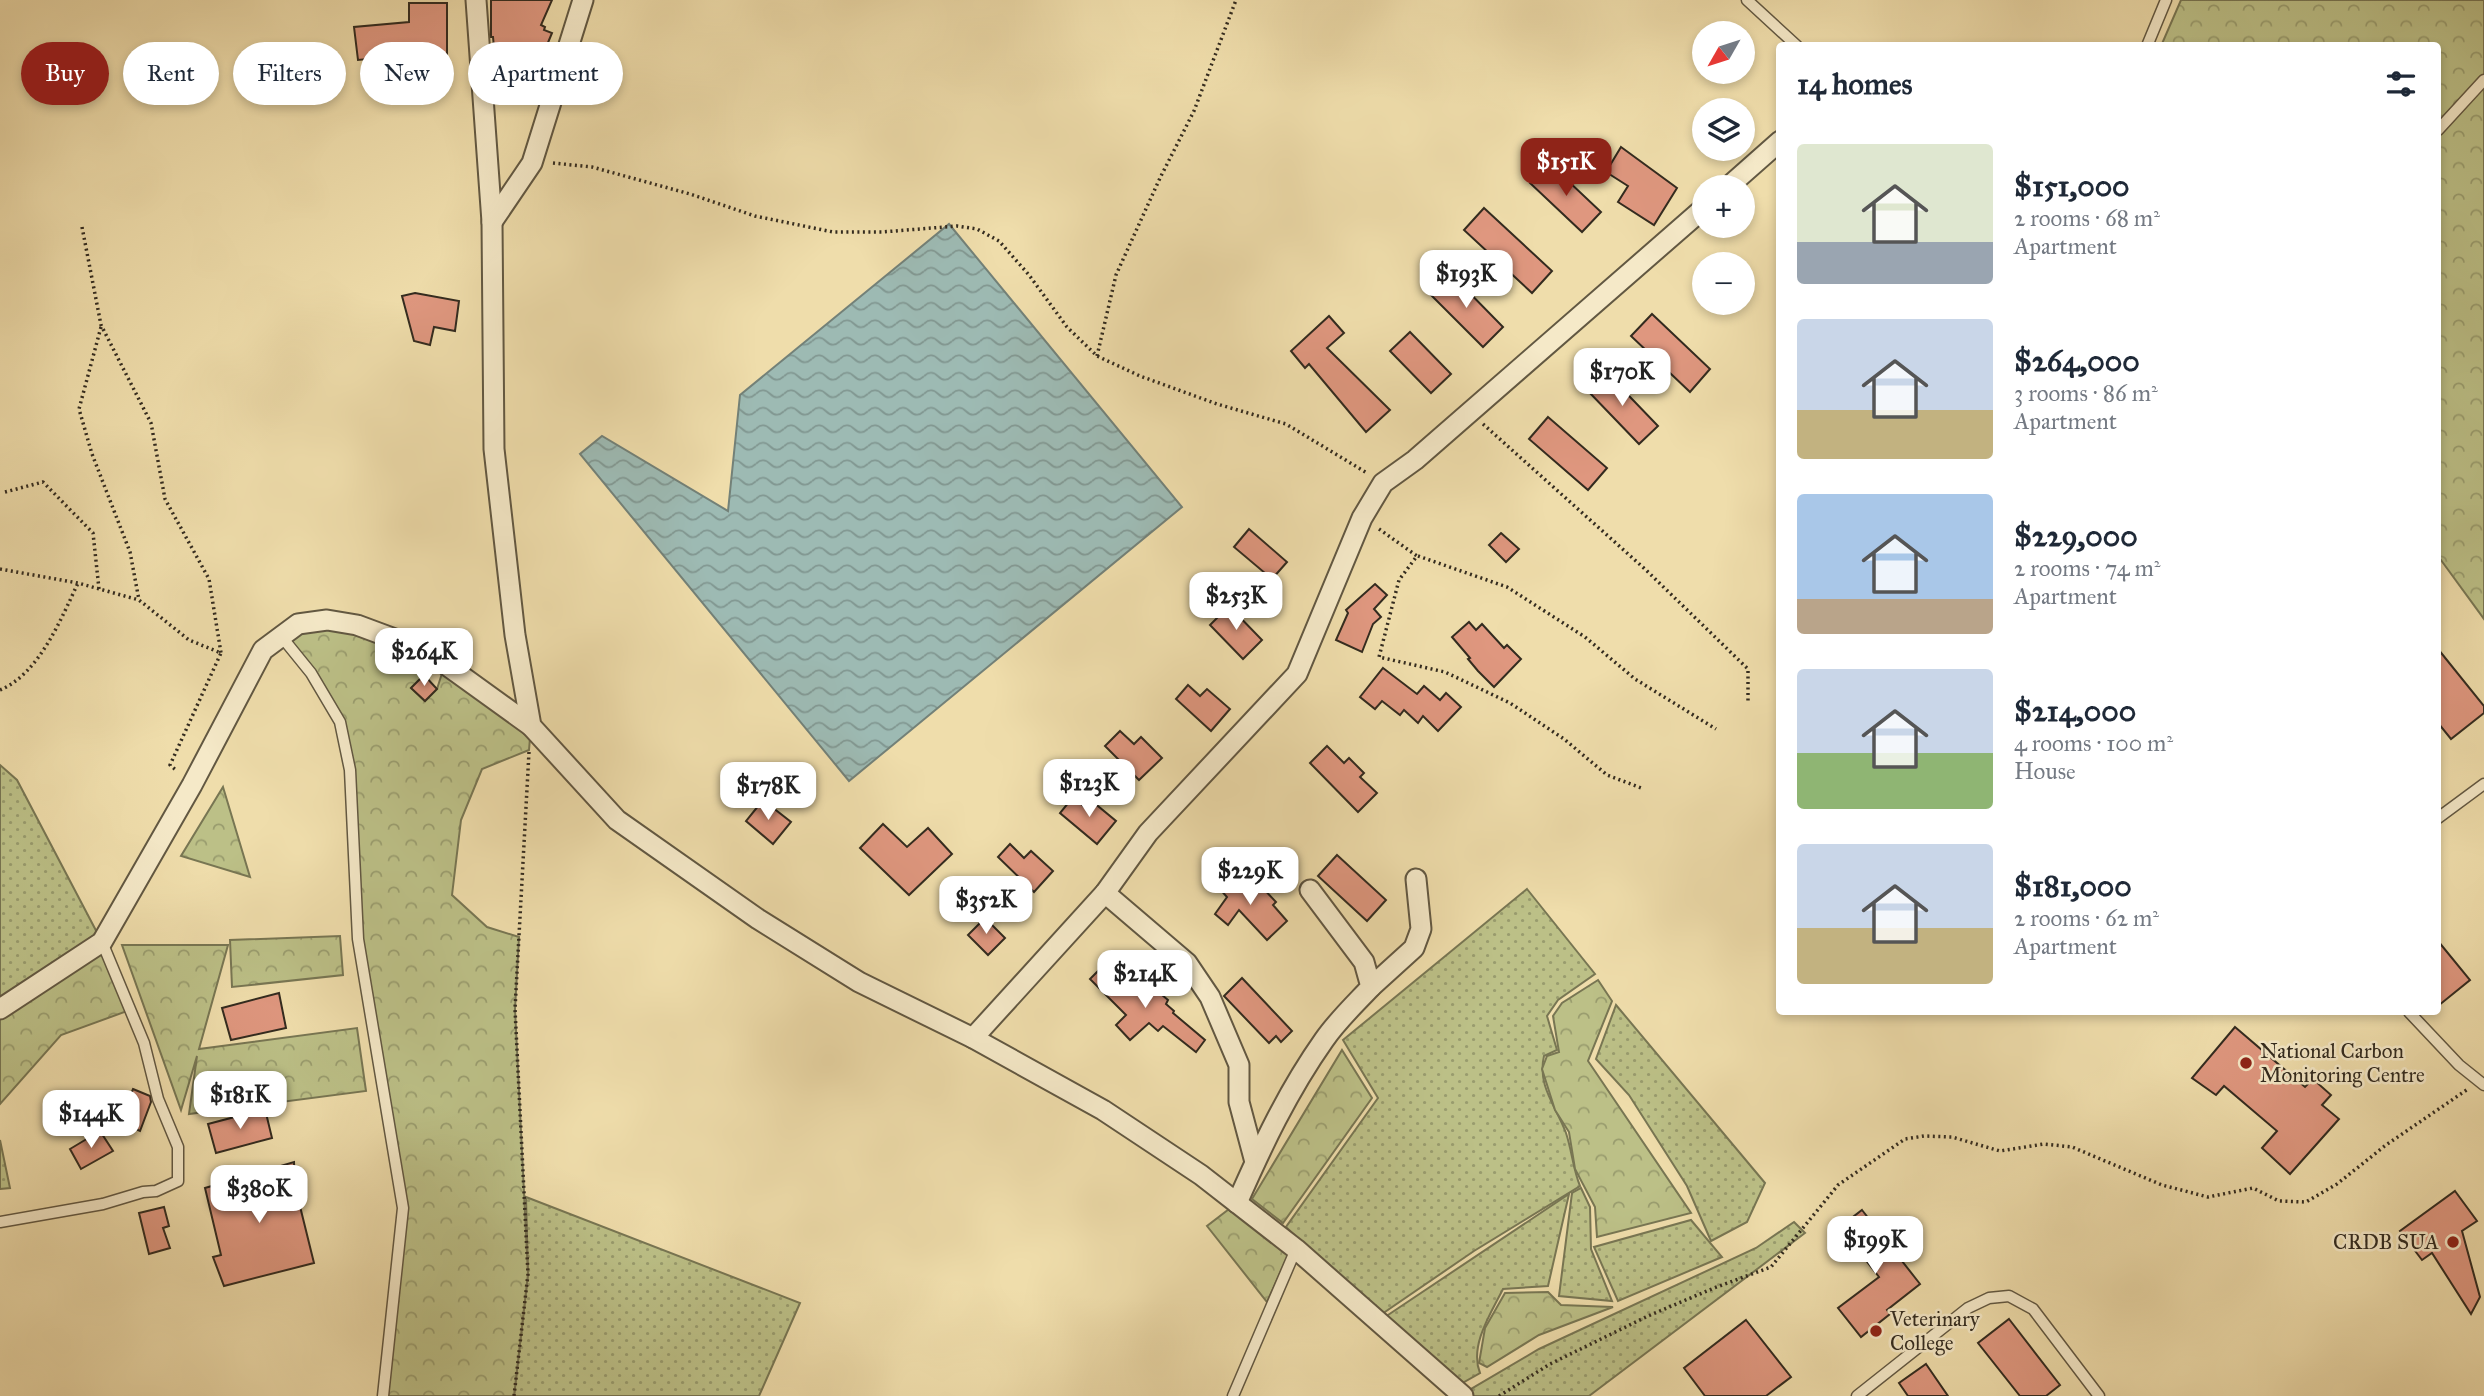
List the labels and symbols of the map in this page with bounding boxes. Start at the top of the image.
north arrow [1692,21,1755,84]
pin: $151K [1517,138,1615,198]
pin: $193K [1417,250,1515,310]
pin: $170K [1573,348,1671,408]
pin: $253K [1187,572,1285,632]
pin: $264K [375,628,473,688]
pin: $123K [1040,760,1138,819]
pin: $178K [719,762,817,822]
pin: $229K [1201,848,1299,907]
pin: $352K [937,876,1035,936]
pin: $214K [1096,950,1194,1010]
place label: National Carbon Monitoring Centre [2260,1038,2425,1088]
marker: National Carbon Monitoring Centre [2238,1055,2254,1071]
pin: $181K [191,1072,289,1131]
pin: $144K [42,1090,140,1150]
pin: $380K [210,1166,308,1225]
pin: $199K [1826,1216,1924,1276]
place label: CRDB SUA [2333,1229,2439,1255]
marker: CRDB SUA [2445,1234,2461,1250]
place label: Veterinary College [1889,1306,1981,1356]
marker: Veterinary College [1868,1323,1884,1339]

